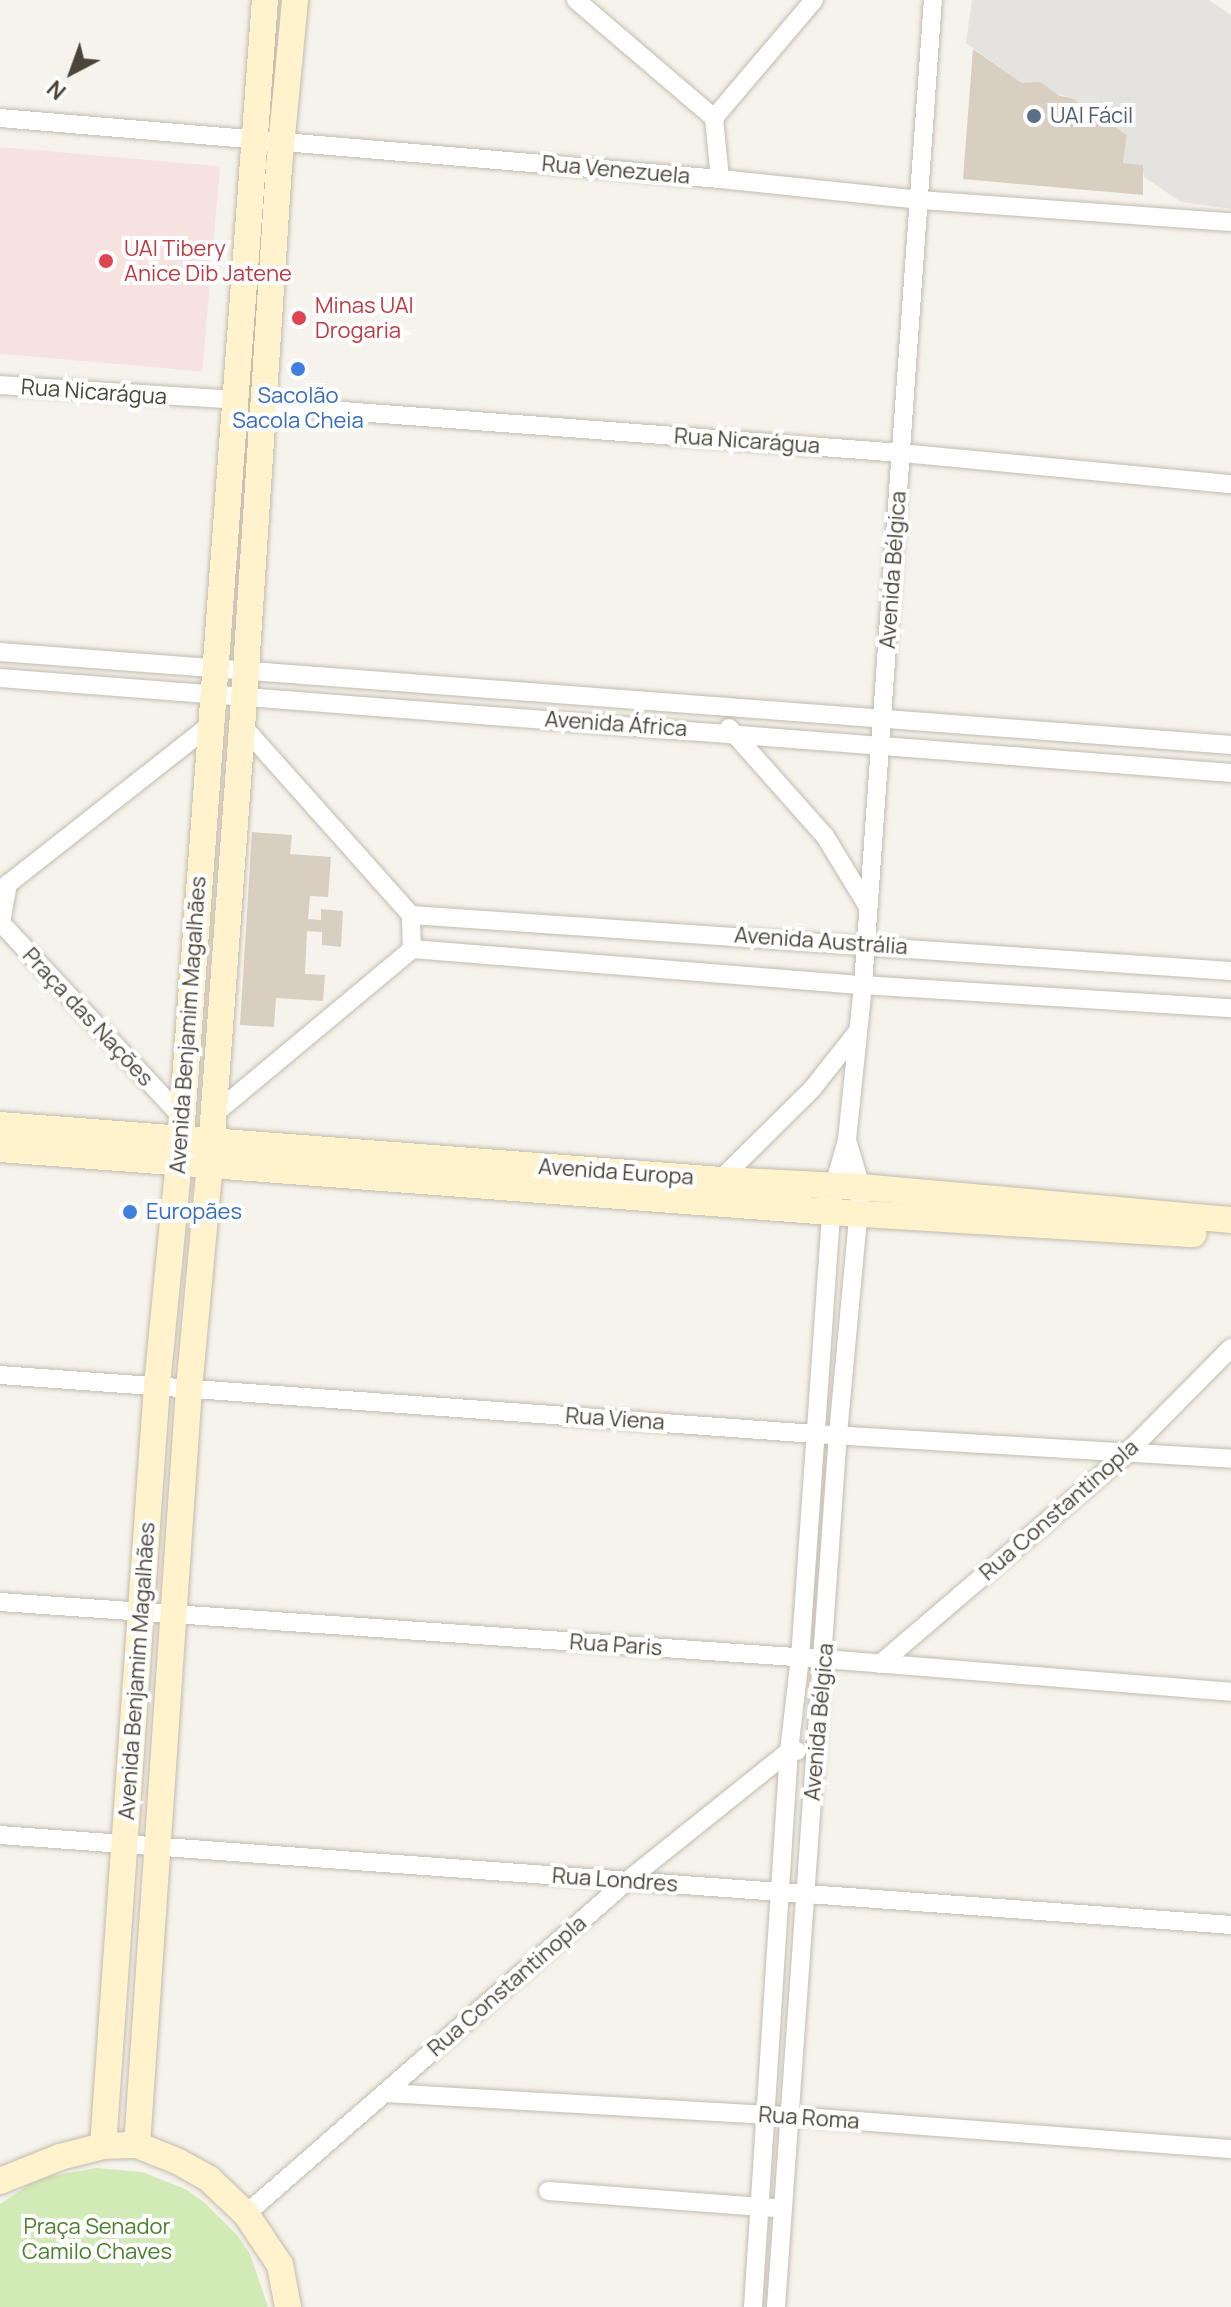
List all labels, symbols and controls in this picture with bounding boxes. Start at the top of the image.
north arrow [32,32,112,112]
text: N [40,74,72,107]
place label: UAI Fácil [1050,103,1133,129]
marker: UAI Fácil [1025,107,1043,125]
street label: Rua Venezuela [541,150,691,190]
place label: UAI Tibery Anice Dib Jatene [124,235,292,286]
marker: UAI Tibery Anice Dib Jatene [95,250,117,272]
place label: Minas UAI Drogaria [315,292,414,344]
marker: Minas UAI Drogaria [290,309,308,327]
marker: Sacolão Sacola Cheia [289,360,307,378]
street label: Rua Nicarágua [20,374,168,410]
place label: Sacolão Sacola Cheia [232,382,364,434]
street label: Rua Nicarágua [673,423,821,459]
street label: Avenida Bélgica [874,490,912,650]
street label: Avenida África [544,706,688,742]
street label: Avenida Benjamim Magalhães [164,875,212,1175]
street label: Avenida Austrália [733,922,909,960]
street label: Praça das Nações [17,942,159,1092]
street label: Avenida Europa [537,1153,695,1191]
place label: Europães [146,1199,242,1225]
marker: Europães [121,1203,139,1221]
street label: Rua Viena [565,1402,665,1436]
street label: Rua Constantinopla [974,1434,1144,1586]
street label: Avenida Benjamim Magalhães [113,1521,161,1821]
street label: Rua Paris [569,1629,663,1661]
street label: Avenida Bélgica [799,1642,839,1802]
street label: Rua Londres [551,1862,679,1898]
street label: Rua Constantinopla [422,1910,592,2062]
street label: Rua Roma [758,2101,860,2135]
park label: Praça Senador Camilo Chaves [22,2213,172,2264]

